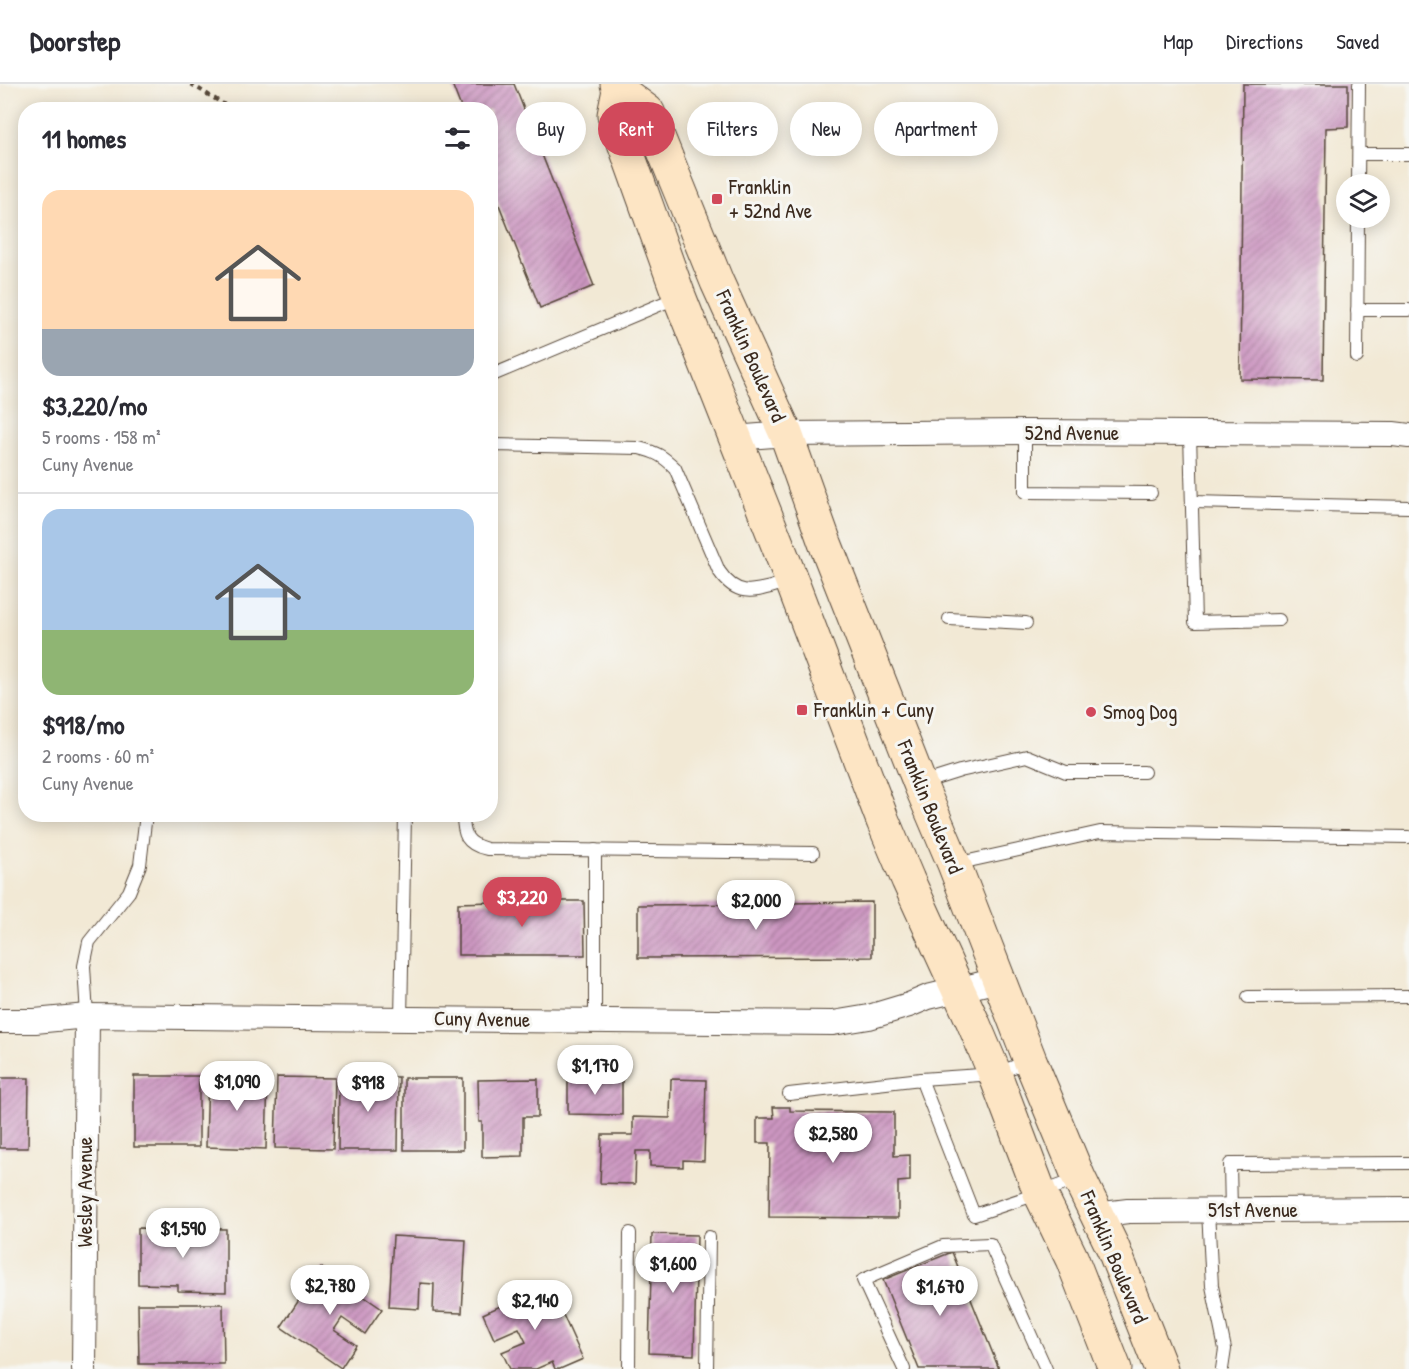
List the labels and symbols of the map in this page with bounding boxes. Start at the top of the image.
place label: Franklin + 52nd Ave [728,172,812,225]
marker: Franklin + 52nd Ave [710,192,724,206]
street label: Franklin Boulevard [709,284,793,426]
street label: 52nd Avenue [1025,418,1119,447]
place label: Franklin + Cuny [813,695,934,724]
place label: Smog Dog [1103,697,1177,726]
marker: Franklin + Cuny [795,703,809,717]
marker: Smog Dog [1084,705,1098,719]
street label: Franklin Boulevard [890,735,970,878]
pin: $3,220 [473,877,571,928]
pin: $2,000 [707,880,805,931]
street label: Cuny Avenue [434,1003,530,1034]
pin: $1,170 [546,1045,644,1096]
pin: $1,090 [188,1061,286,1112]
pin: $918 [332,1062,404,1113]
pin: $2,580 [784,1113,882,1164]
street label: Wesley Avenue [70,1137,99,1247]
street label: Franklin Boulevard [1073,1185,1155,1328]
street label: 51st Avenue [1208,1195,1298,1224]
pin: $1,590 [134,1208,232,1259]
pin: $1,600 [624,1243,722,1294]
pin: $2,780 [281,1265,379,1316]
pin: $1,670 [891,1266,989,1317]
pin: $2,140 [486,1280,584,1331]

